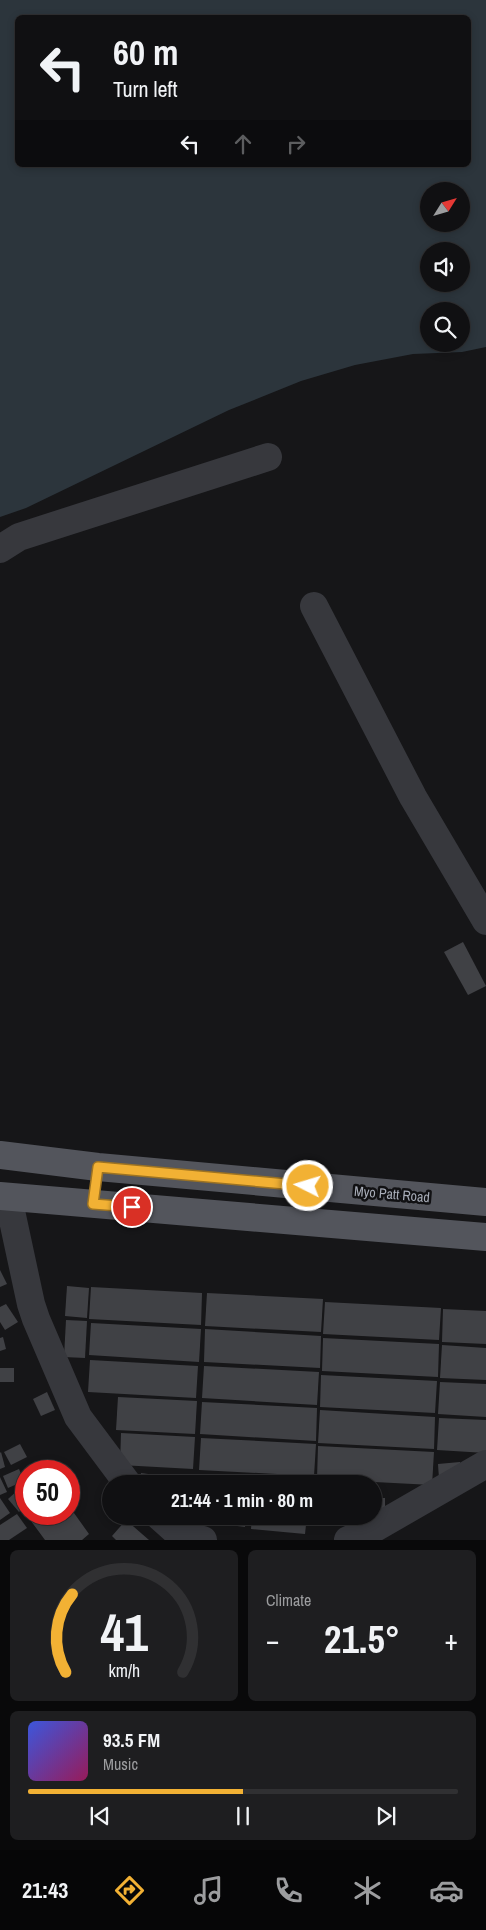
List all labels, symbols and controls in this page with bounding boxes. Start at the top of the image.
text: 60 m [113,29,178,76]
icon: left [30,35,95,100]
text: Turn left [113,74,178,104]
icon: left [176,130,204,158]
icon: ahead [229,130,257,158]
icon: right [282,130,310,158]
north arrow [420,182,470,232]
map controls [420,182,470,352]
button: sound [420,242,470,292]
button: search [420,302,470,352]
position arrow [281,1159,333,1211]
street label: Myo Patt Road [353,1182,431,1206]
pin [111,1186,153,1228]
icon: arrive [118,1193,146,1221]
speed limit sign: 50 [15,1460,80,1525]
text: 21:44 · 1 min · 80 m [171,1487,313,1513]
text: Climate [266,1589,311,1611]
text: 41 [100,1597,148,1667]
text: 21.5° [324,1614,400,1665]
text: − [266,1621,279,1659]
text: + [445,1621,458,1659]
text: km/h [108,1659,140,1683]
text: 93.5 FM [103,1727,160,1753]
text: Music [103,1753,138,1775]
icon: previous [86,1802,114,1830]
icon: pause [229,1802,257,1830]
icon: next [372,1802,400,1830]
icon: directions [112,1873,147,1908]
icon: music [191,1873,226,1908]
icon: phone [271,1873,306,1908]
icon: climate [350,1873,385,1908]
icon: car [429,1873,464,1908]
text: 21:43 [22,1875,68,1905]

